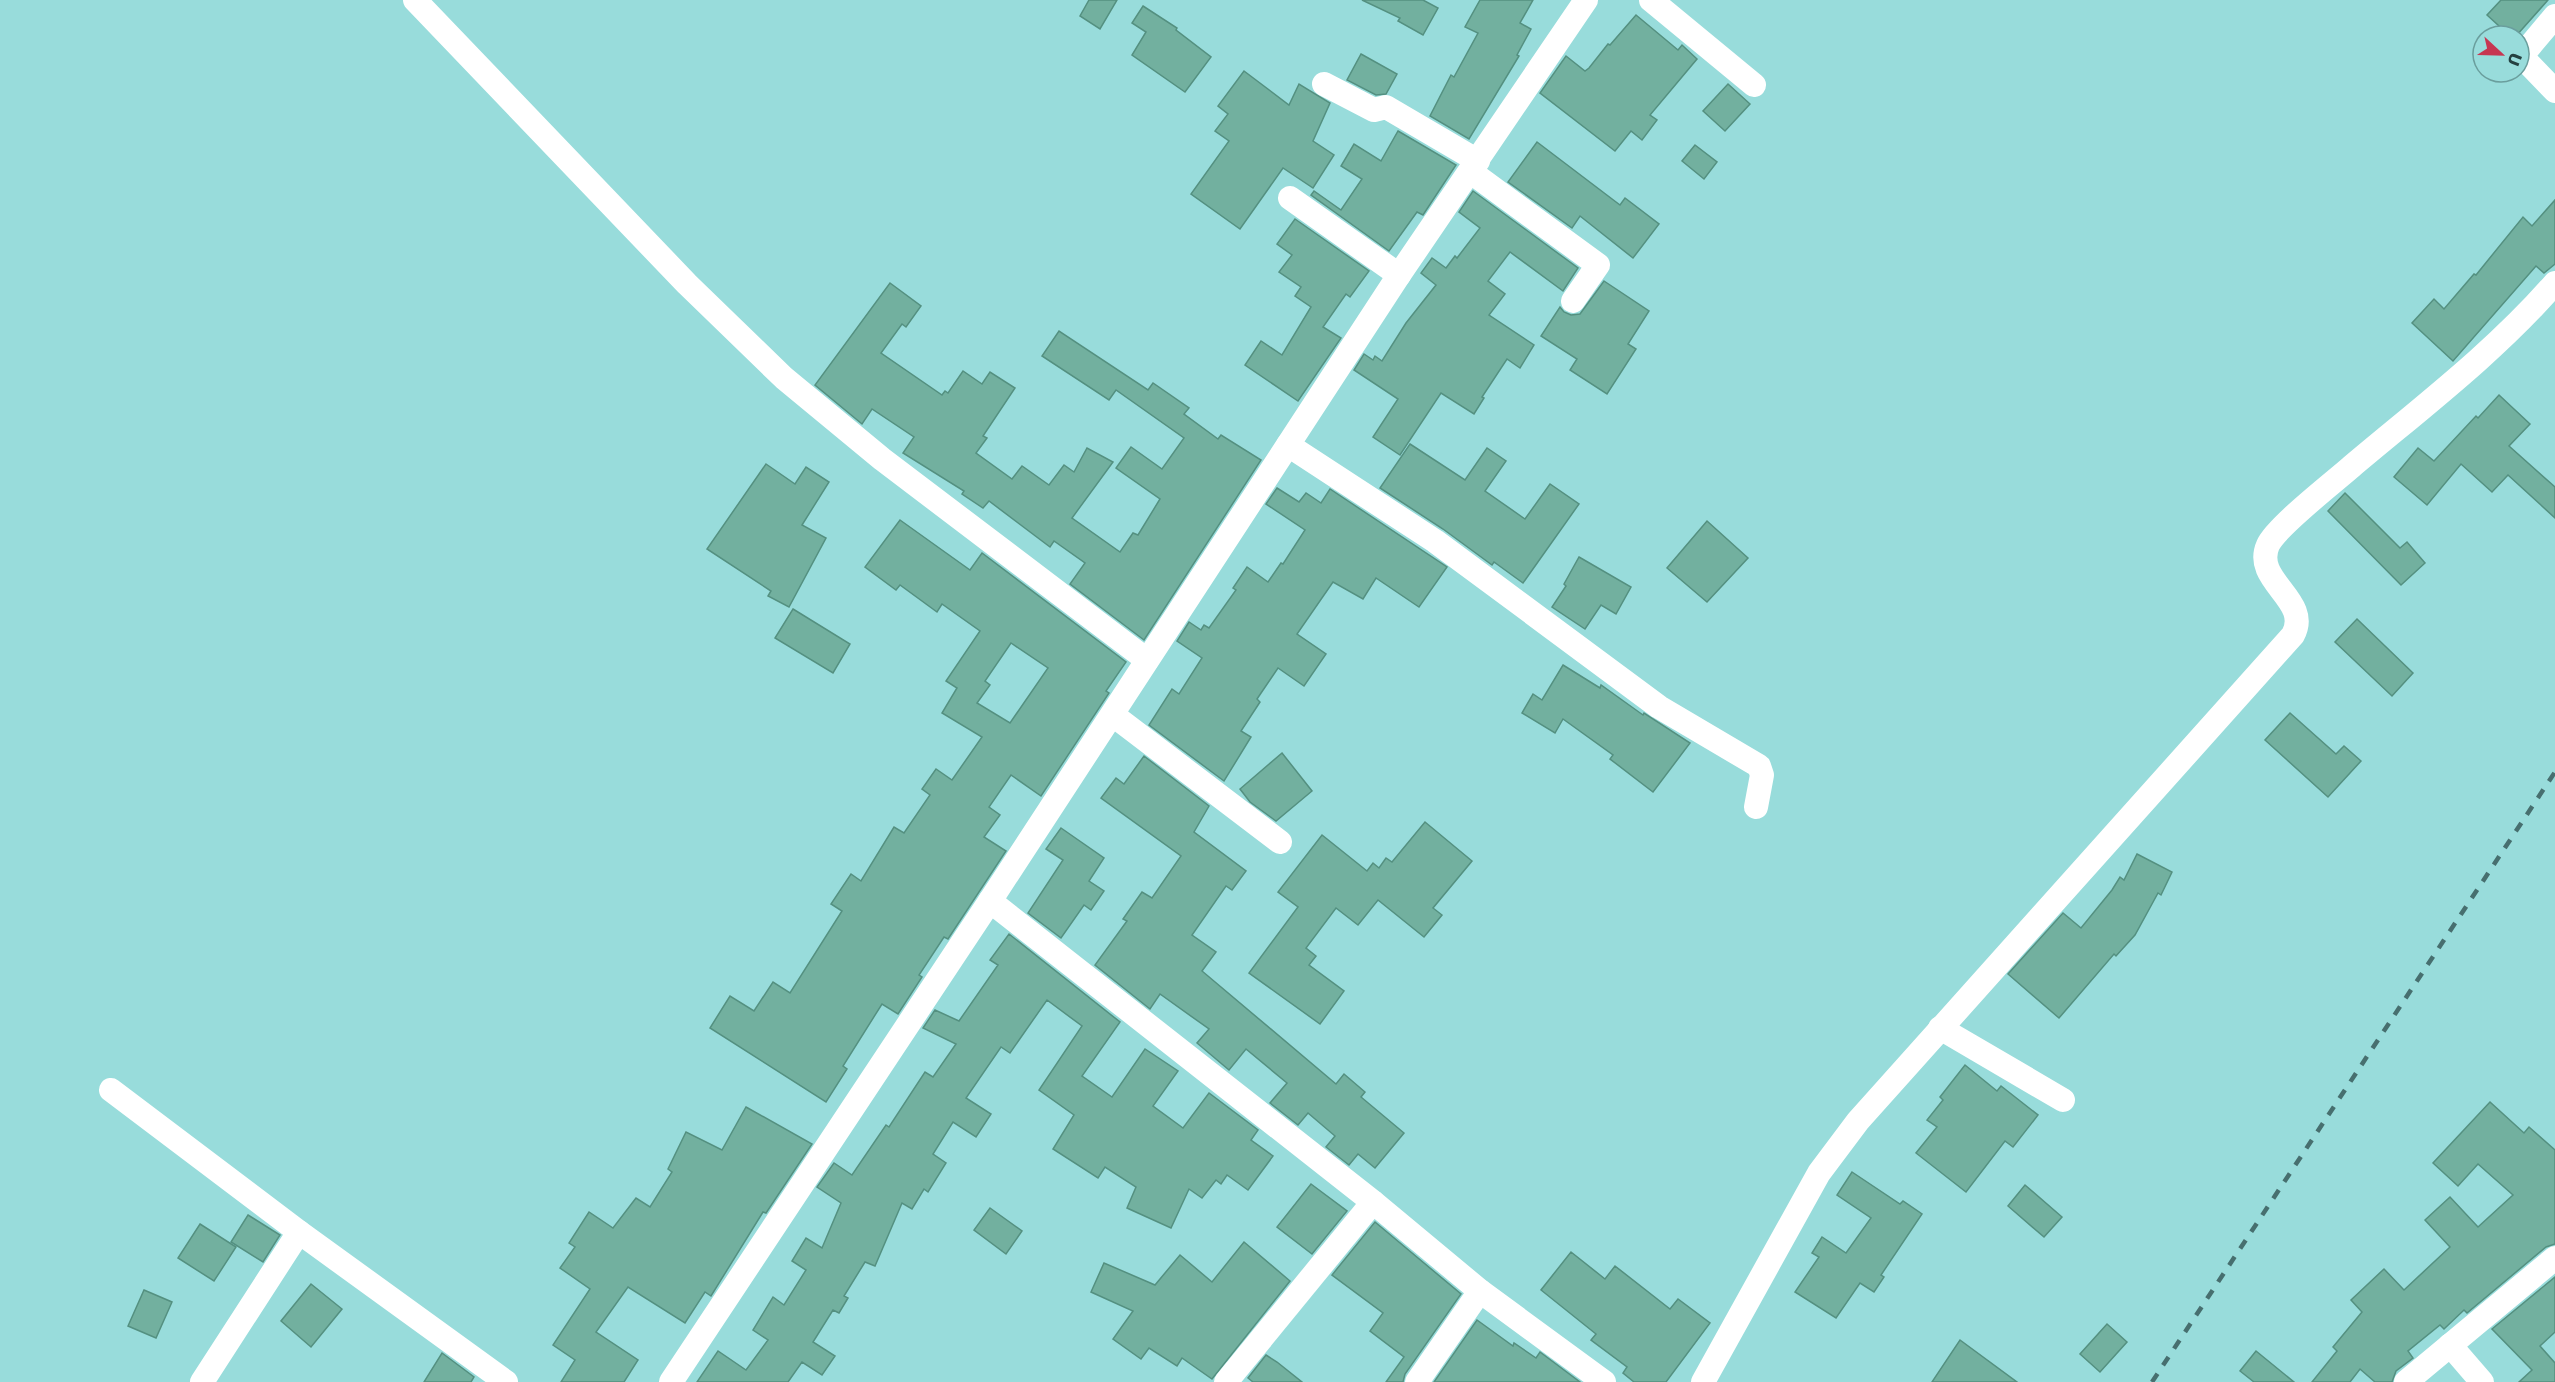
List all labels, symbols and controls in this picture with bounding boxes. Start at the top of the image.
north arrow [2471,24,2531,84]
text: U [2503,50,2526,69]

